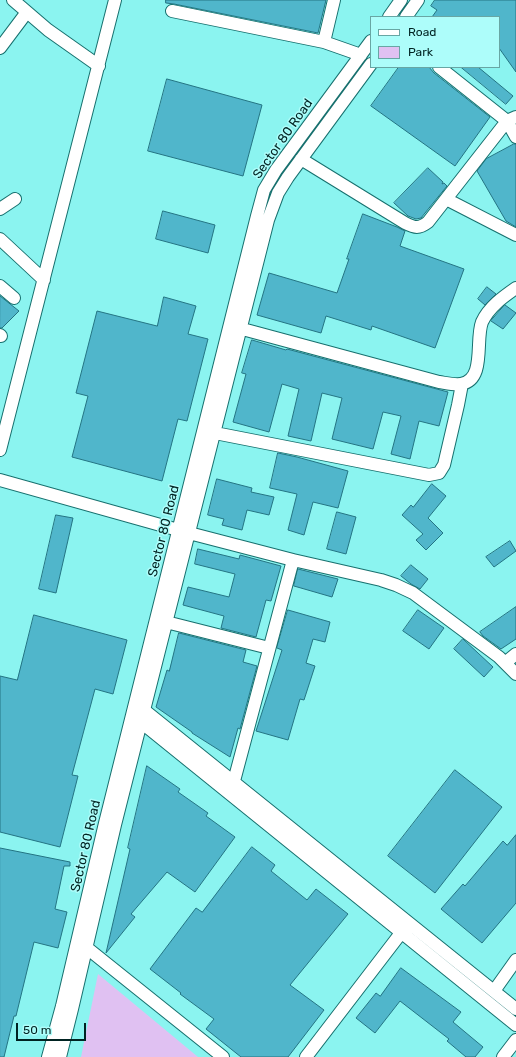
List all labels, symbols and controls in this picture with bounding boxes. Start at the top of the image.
legend [370,16,500,68]
text: Road [408,25,436,39]
text: Park [408,45,433,59]
street label: Sector 80 Road [250,96,316,182]
street label: Sector 80 Road [145,484,183,578]
street label: Sector 80 Road [68,799,104,893]
scale bar [18,1015,88,1041]
text: 50 m [23,1023,51,1037]

